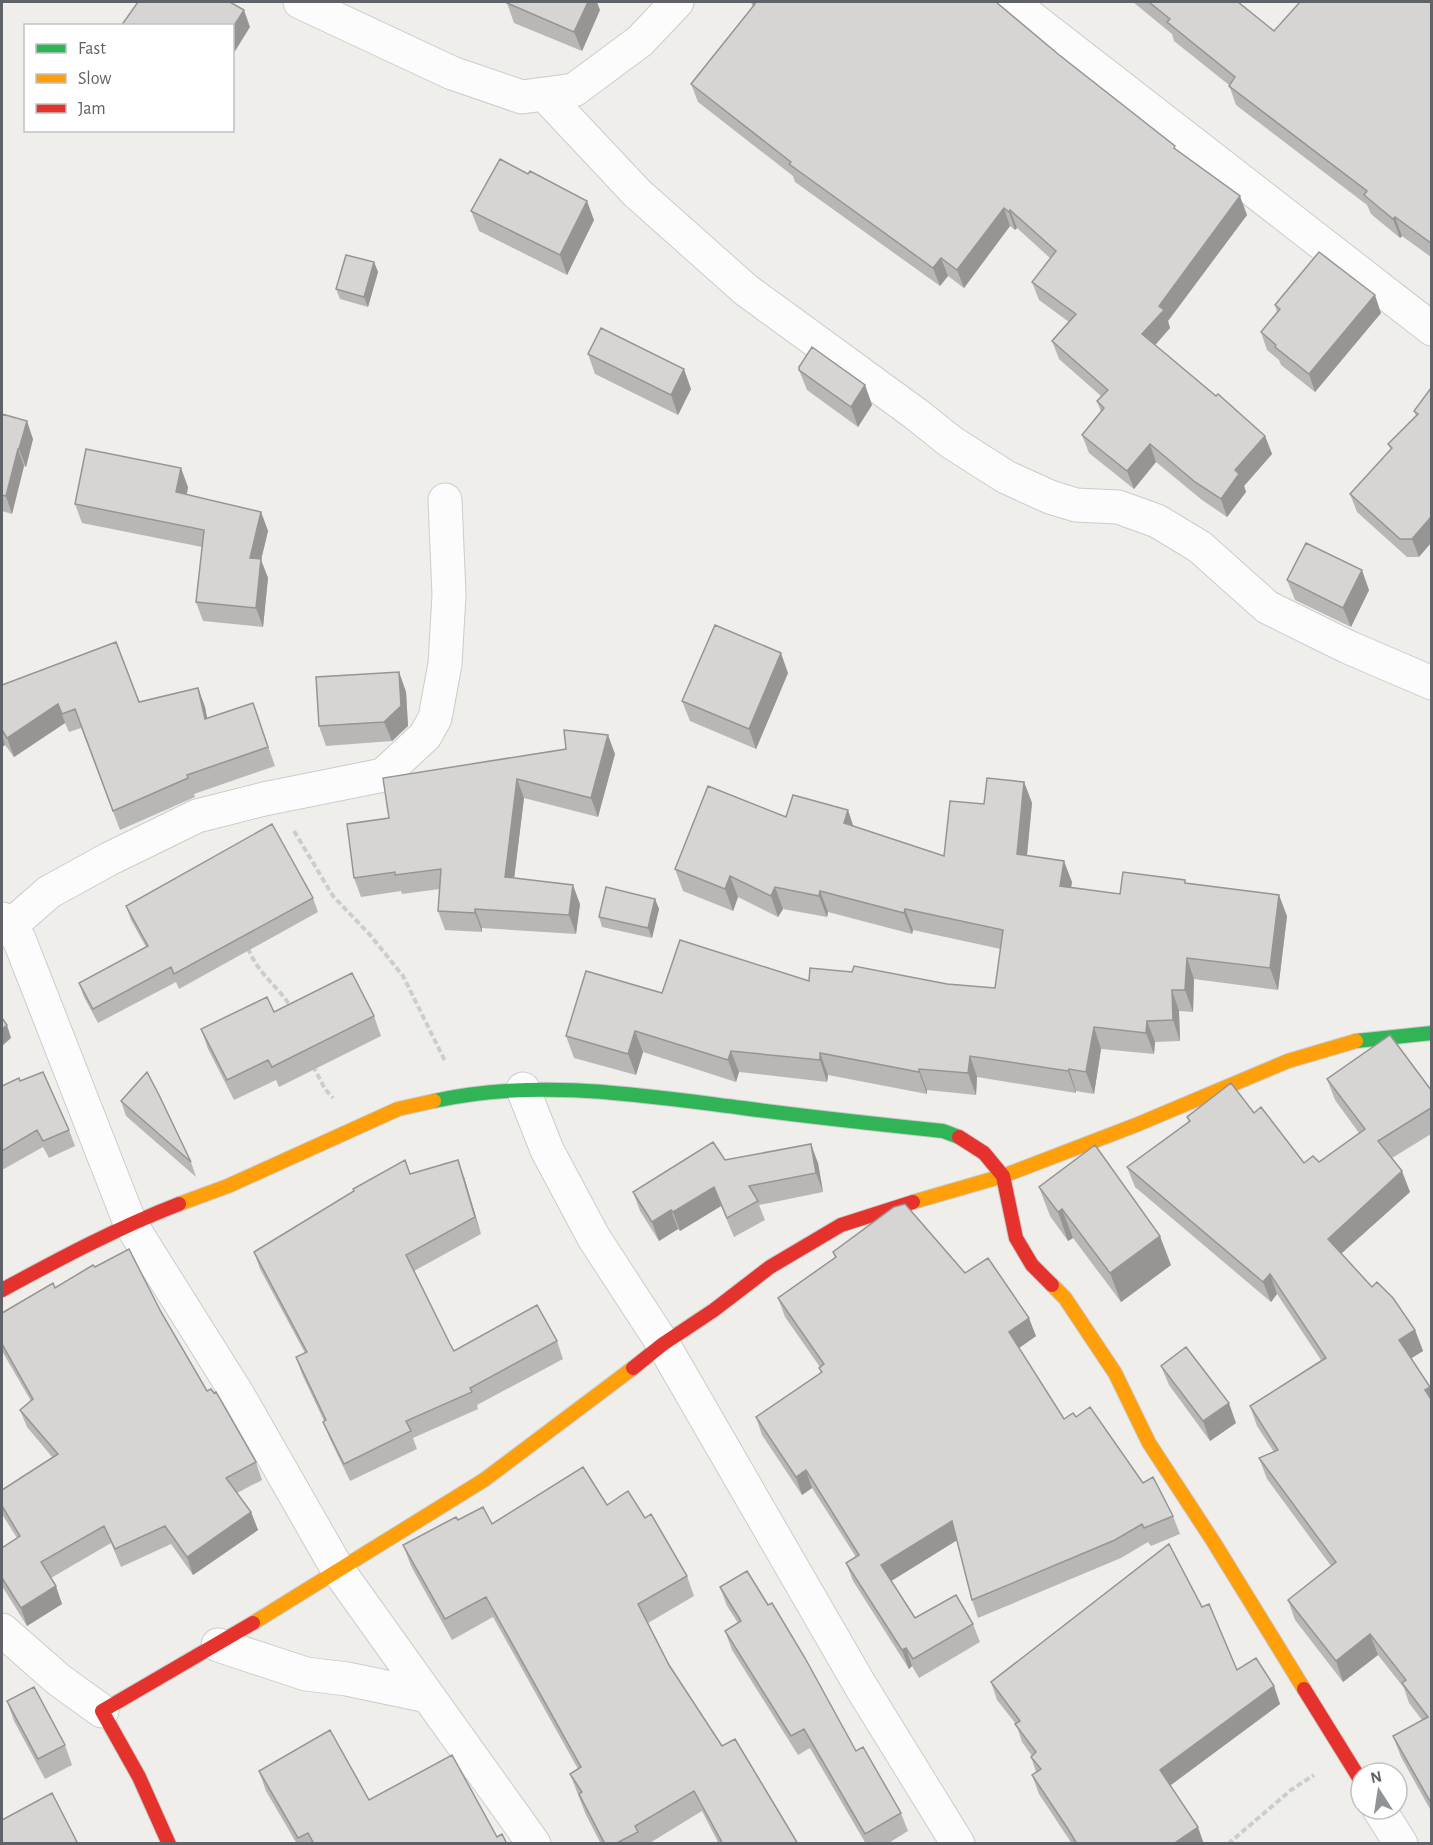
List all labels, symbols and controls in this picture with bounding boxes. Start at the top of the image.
legend [24,24,234,132]
text: Fast [78,40,106,58]
text: Slow [78,70,111,88]
text: Jam [78,100,106,118]
north arrow [1349,1761,1409,1821]
text: N [1369,1768,1383,1786]

